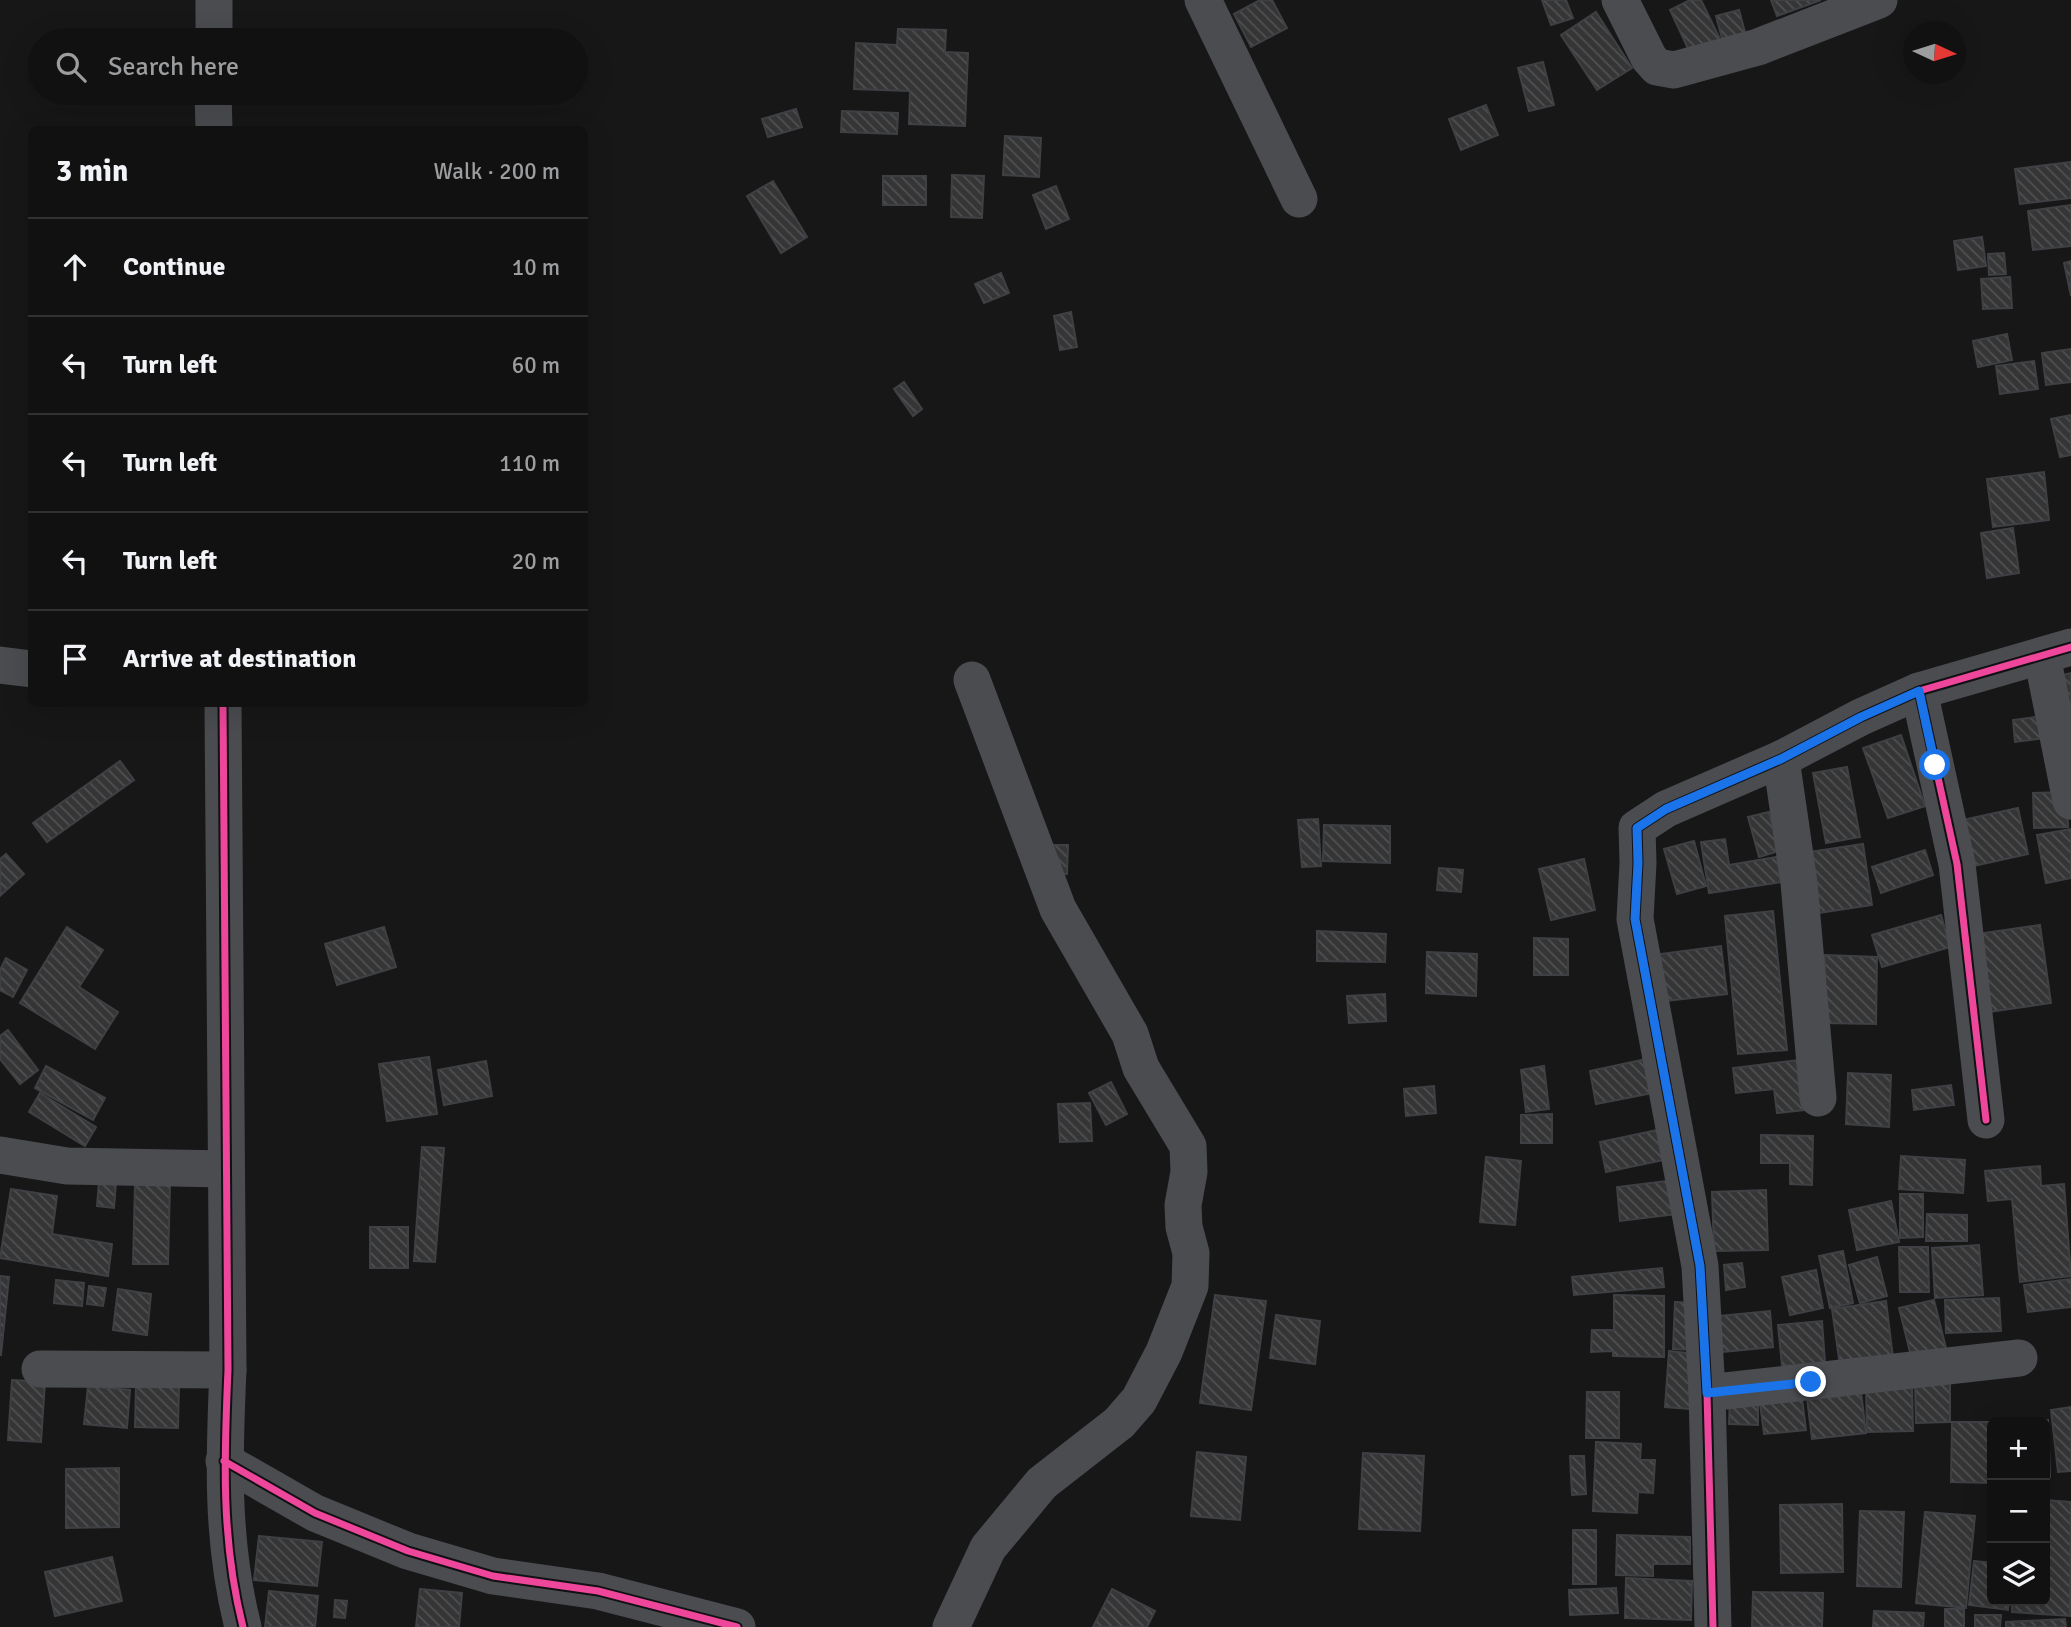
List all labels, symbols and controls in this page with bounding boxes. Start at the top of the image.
north arrow [1903,21,1966,84]
search box [28,28,588,105]
icon: search [52,48,90,86]
text: Search here [108,51,239,83]
text: 3 min [56,153,128,190]
text: Walk · 200 m [434,157,560,186]
icon: ahead [56,248,94,286]
text: Continue [123,251,225,283]
text: 10 m [512,253,560,282]
icon: left [56,346,94,384]
text: Turn left [123,349,217,381]
text: 60 m [512,351,560,380]
icon: left [56,444,94,482]
text: Turn left [123,447,217,479]
text: 110 m [499,449,560,478]
icon: left [56,542,94,580]
text: Turn left [123,545,217,577]
text: 20 m [512,547,560,576]
icon: arrive [56,640,94,678]
text: Arrive at destination [123,643,356,675]
route start [1919,749,1950,780]
route end [1795,1366,1826,1397]
map controls [1987,1417,2050,1606]
button: + [1987,1417,2050,1480]
button: − [1987,1480,2050,1543]
button: layers [1987,1543,2050,1606]

